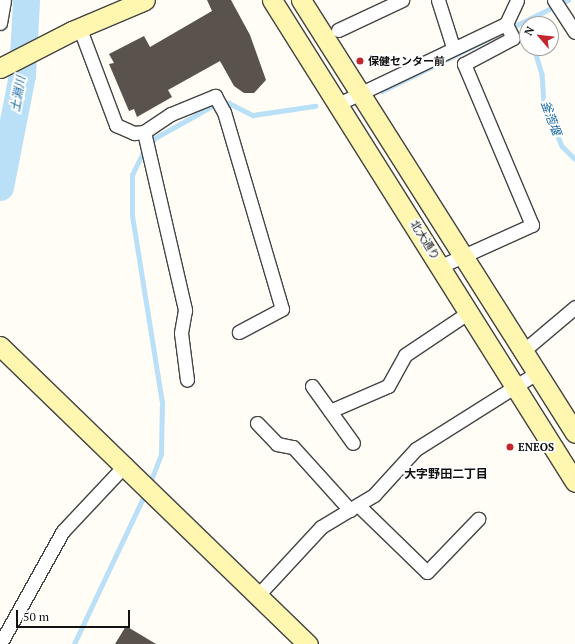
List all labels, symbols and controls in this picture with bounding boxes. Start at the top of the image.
north arrow [519,16,559,56]
text: N [521,24,537,38]
place label: 保健センター前 [368,54,445,68]
marker: 保健センター前 [355,56,365,66]
water label: 土淵川 [8,75,28,113]
water label: 釜萢堰 [538,99,564,137]
street label: 北大通り [408,218,442,262]
place label: ENEOS [518,440,554,454]
marker: ENEOS [505,442,515,452]
district label: 大字野田二丁目 [404,467,488,481]
scale bar [18,602,132,628]
text: 50 m [23,609,49,624]

